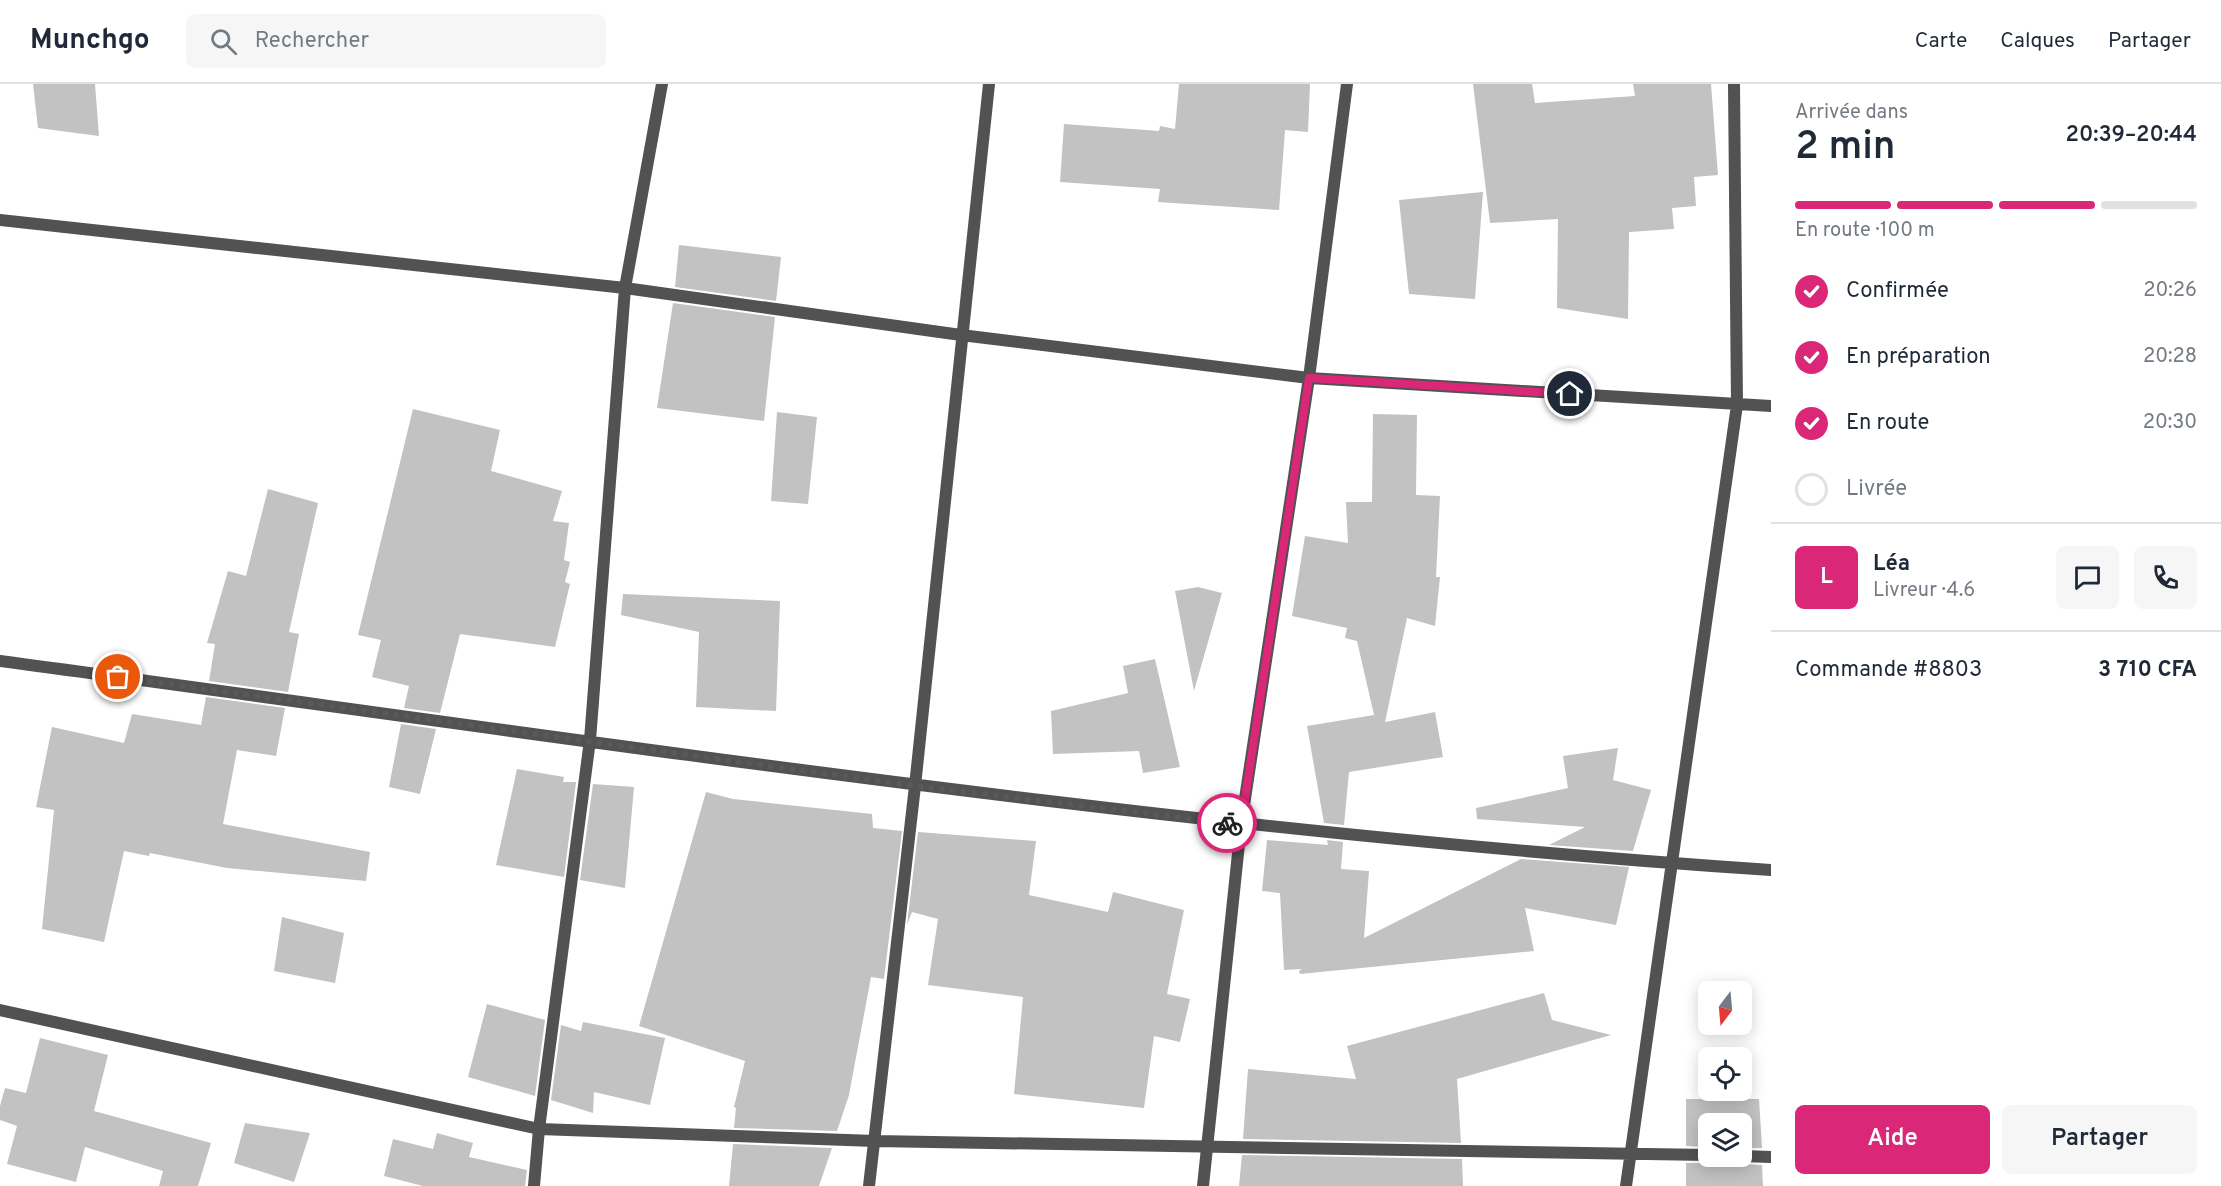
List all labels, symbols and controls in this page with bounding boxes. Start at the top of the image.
search box [186,14,606,68]
text: Munchgo [30,23,150,59]
icon: search [207,25,240,58]
text: Rechercher [255,28,369,55]
text: Carte [1915,28,1967,55]
text: Calques [2000,28,2075,55]
text: Partager [2108,28,2191,55]
text: Arrivée dans [1795,100,1908,126]
text: 20:39–20:44 [2065,122,2197,149]
text: 2 min [1795,124,1896,173]
text: En route · 100 m [1795,218,1935,244]
icon: check [1795,275,1828,308]
text: Confirmée [1846,278,1949,305]
text: 20:26 [2143,278,2197,304]
icon: check [1795,341,1828,374]
text: En préparation [1846,344,1991,371]
text: 20:28 [2143,344,2197,370]
pin [1544,368,1595,419]
icon: home [1553,377,1586,410]
icon: check [1795,407,1828,440]
text: En route [1846,410,1929,437]
text: 20:30 [2143,410,2197,436]
text: Livrée [1846,476,1907,503]
button: chat [2056,546,2119,609]
button: phone [2134,546,2197,609]
text: Léa [1873,551,1910,578]
text: L [1820,564,1833,591]
text: Livreur · 4.6 [1873,578,1975,604]
pin [92,651,143,702]
text: Commande #8803 [1795,657,1982,684]
text: 3 710 CFA [2098,657,2197,684]
icon: bag [101,660,134,693]
courier [1197,793,1257,853]
icon: bike [1211,807,1244,840]
north arrow [1698,981,1752,1035]
map controls [1698,981,1752,1167]
button: locate [1698,1047,1752,1101]
button: Aide [1795,1105,1990,1174]
button: Partager [2002,1105,2197,1174]
button: layers [1698,1113,1752,1167]

